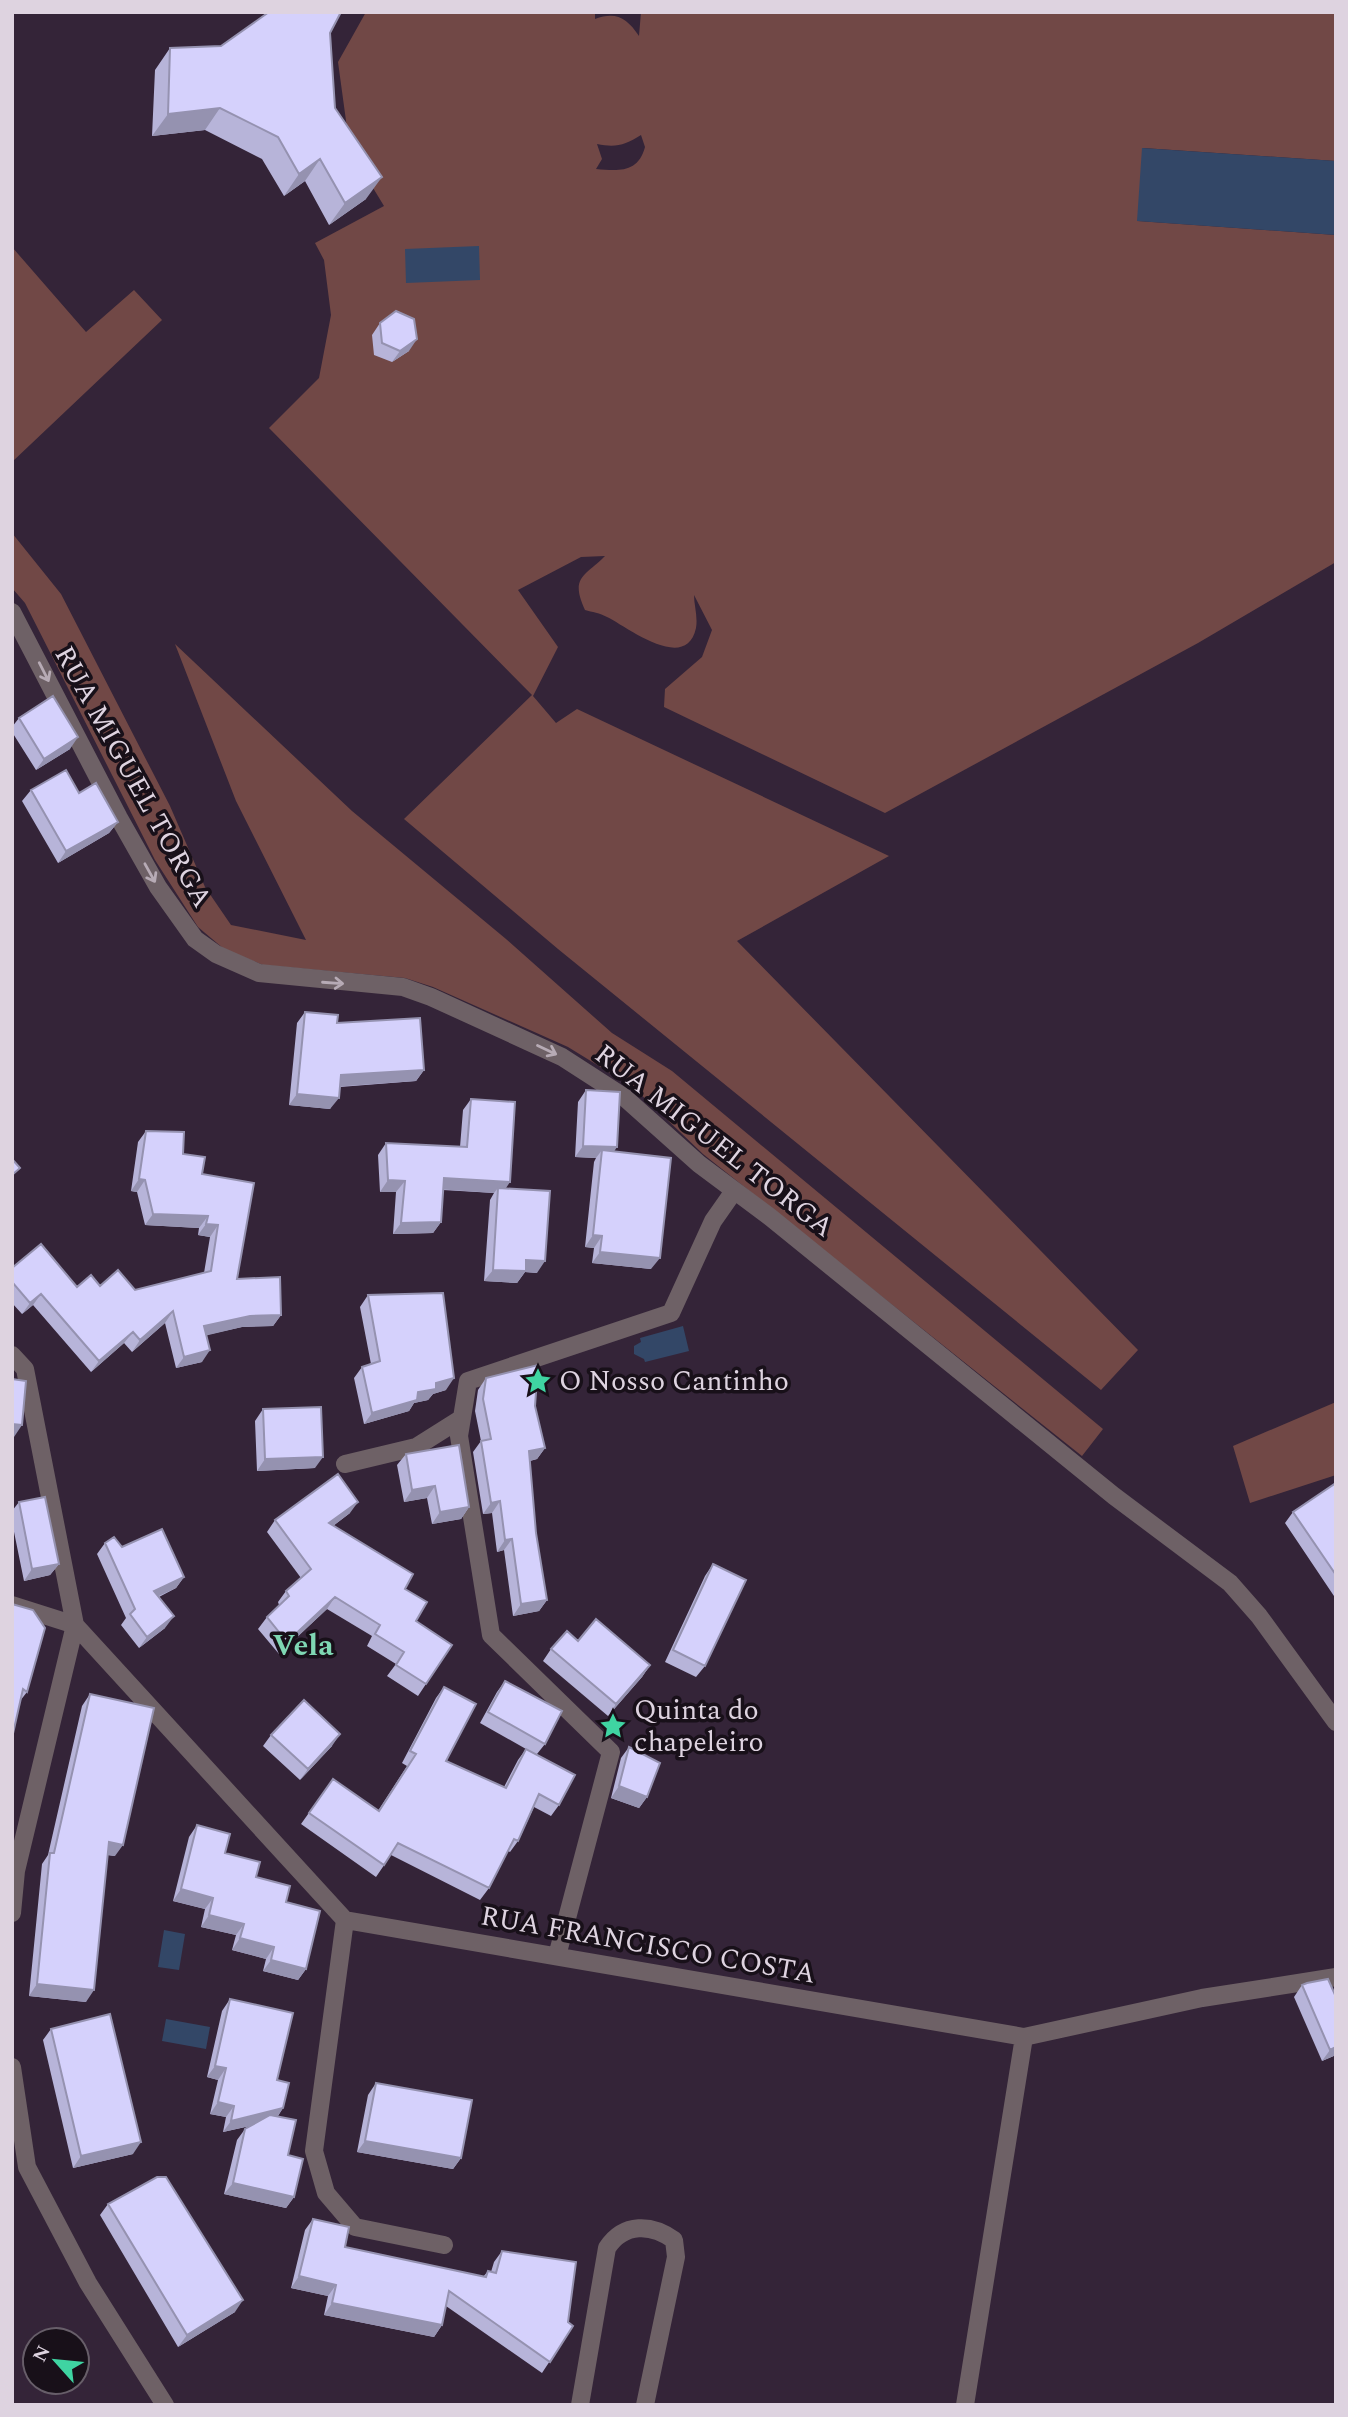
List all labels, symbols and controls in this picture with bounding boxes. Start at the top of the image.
street label: RUA MIGUEL TORGA [43,638,223,916]
one-way arrow [38,661,52,682]
one-way arrow [143,863,157,883]
one-way arrow [321,976,344,989]
street label: RUA MIGUEL TORGA [585,1034,843,1248]
one-way arrow [536,1044,557,1057]
place label: O Nosso Cantinho [559,1360,789,1403]
place icon: O Nosso Cantinho [523,1366,553,1396]
district label: Vela [272,1623,334,1669]
place label: Quinta do chapeleiro [634,1689,764,1764]
place icon: Quinta do chapeleiro [598,1711,628,1741]
street label: RUA FRANCISCO COSTA [477,1894,819,1996]
north arrow [21,2326,91,2396]
text: N [26,2340,59,2367]

